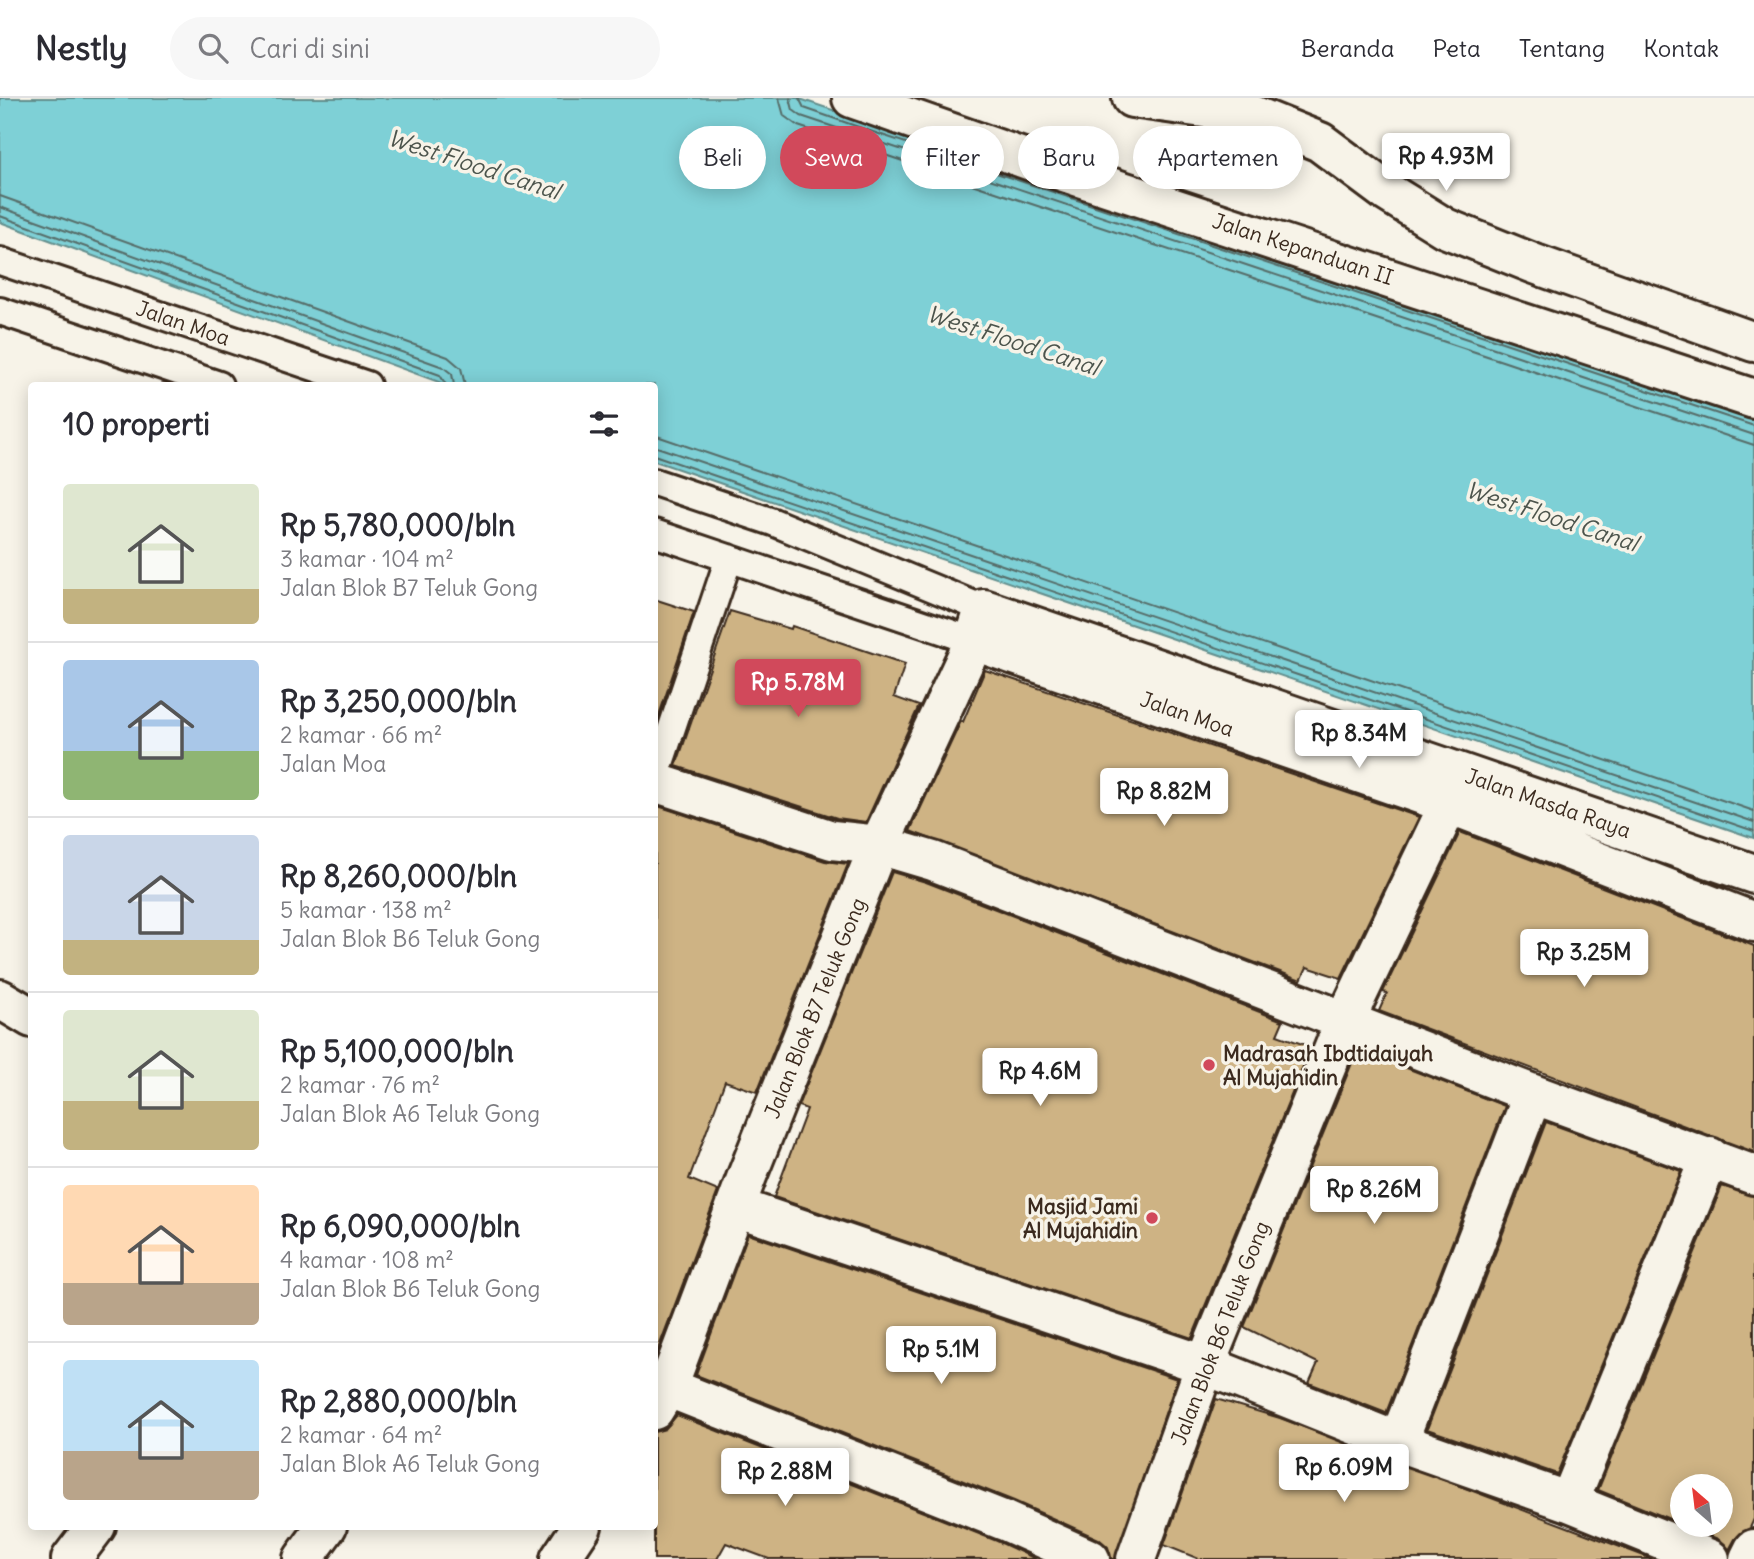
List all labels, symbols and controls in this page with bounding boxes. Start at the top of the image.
search box [170,17,660,80]
text: Nestly [35,27,128,69]
icon: search [194,29,232,67]
text: Cari di sini [250,32,370,65]
text: Beranda [1301,33,1394,63]
text: Peta [1432,33,1481,63]
text: Tentang [1519,33,1605,63]
text: Kontak [1643,33,1719,63]
water label: West Flood Canal [384,123,566,206]
chip: Beli [679,126,766,189]
chip: Sewa [780,126,887,189]
chip: Filter [901,126,1004,189]
chip: Baru [1018,126,1119,189]
chip: Apartemen [1133,126,1303,189]
pin: Rp 4.93M [1374,134,1518,193]
text: Rp 4.93M [1398,141,1494,170]
street label: Jalan Kepanduan II [1209,207,1397,291]
street label: Jalan Moa [133,294,233,352]
water label: West Flood Canal [923,299,1105,382]
text: 10 properti [63,405,210,443]
icon: filters [585,405,623,443]
water label: West Flood Canal [1462,475,1644,558]
text: Rp 5,780,000/bln [280,506,515,544]
icon: home [119,512,203,596]
text: 3 kamar · 104 m² [280,544,454,573]
text: Jalan Blok B7 Teluk Gong [280,573,538,602]
pin: Rp 5.78M [726,660,870,719]
text: Rp 5.78M [751,667,845,696]
text: Rp 3,250,000/bln [280,682,517,720]
street label: Jalan Moa [1137,685,1237,743]
icon: home [119,688,203,772]
pin: Rp 8.34M [1287,710,1431,770]
text: Rp 8.34M [1311,718,1407,747]
text: 2 kamar · 66 m² [280,720,442,749]
text: Jalan Moa [280,749,386,778]
street label: Jalan Masda Raya [1462,762,1634,844]
pin: Rp 8.82M [1092,768,1236,828]
text: Rp 8.82M [1116,776,1212,805]
text: Rp 8,260,000/bln [280,857,517,895]
icon: home [119,863,203,947]
street label: Jalan Blok B7 Teluk Gong [758,894,872,1122]
text: 5 kamar · 138 m² [280,895,452,924]
text: Jalan Blok B6 Teluk Gong [280,924,540,953]
pin: Rp 3.25M [1512,930,1656,989]
text: Rp 3.25M [1536,937,1632,966]
text: Rp 5,100,000/bln [280,1032,514,1070]
icon: home [119,1038,203,1122]
place label: Madrasah Ibdtidaiyah Al Mujahidin [1223,1040,1433,1091]
pin: Rp 4.6M [975,1048,1105,1108]
text: Rp 4.6M [998,1056,1082,1085]
marker: Madrasah Ibdtidaiyah Al Mujahidin [1201,1057,1217,1073]
text: 2 kamar · 76 m² [280,1070,440,1099]
text: Jalan Blok A6 Teluk Gong [280,1099,540,1128]
pin: Rp 8.26M [1302,1166,1446,1226]
text: Rp 8.26M [1326,1174,1422,1203]
place label: Masjid Jami Al Mujahidin [1023,1193,1138,1244]
text: Rp 6,090,000/bln [280,1207,520,1245]
marker: Masjid Jami Al Mujahidin [1144,1210,1160,1226]
icon: home [119,1213,203,1297]
street label: Jalan Blok B6 Teluk Gong [1165,1217,1275,1449]
text: 4 kamar · 108 m² [280,1245,454,1274]
text: Jalan Blok B6 Teluk Gong [280,1274,540,1303]
pin: Rp 5.1M [876,1326,1006,1386]
text: Rp 5.1M [902,1334,980,1363]
text: Rp 2,880,000/bln [280,1382,517,1420]
icon: home [119,1388,203,1472]
text: 2 kamar · 64 m² [280,1420,442,1449]
pin: Rp 6.09M [1272,1444,1416,1504]
pin: Rp 2.88M [713,1448,857,1508]
text: Jalan Blok A6 Teluk Gong [280,1449,540,1478]
text: Rp 6.09M [1295,1452,1393,1481]
text: Rp 2.88M [737,1456,833,1485]
north arrow [1670,1474,1732,1536]
map controls [1670,1474,1733,1537]

